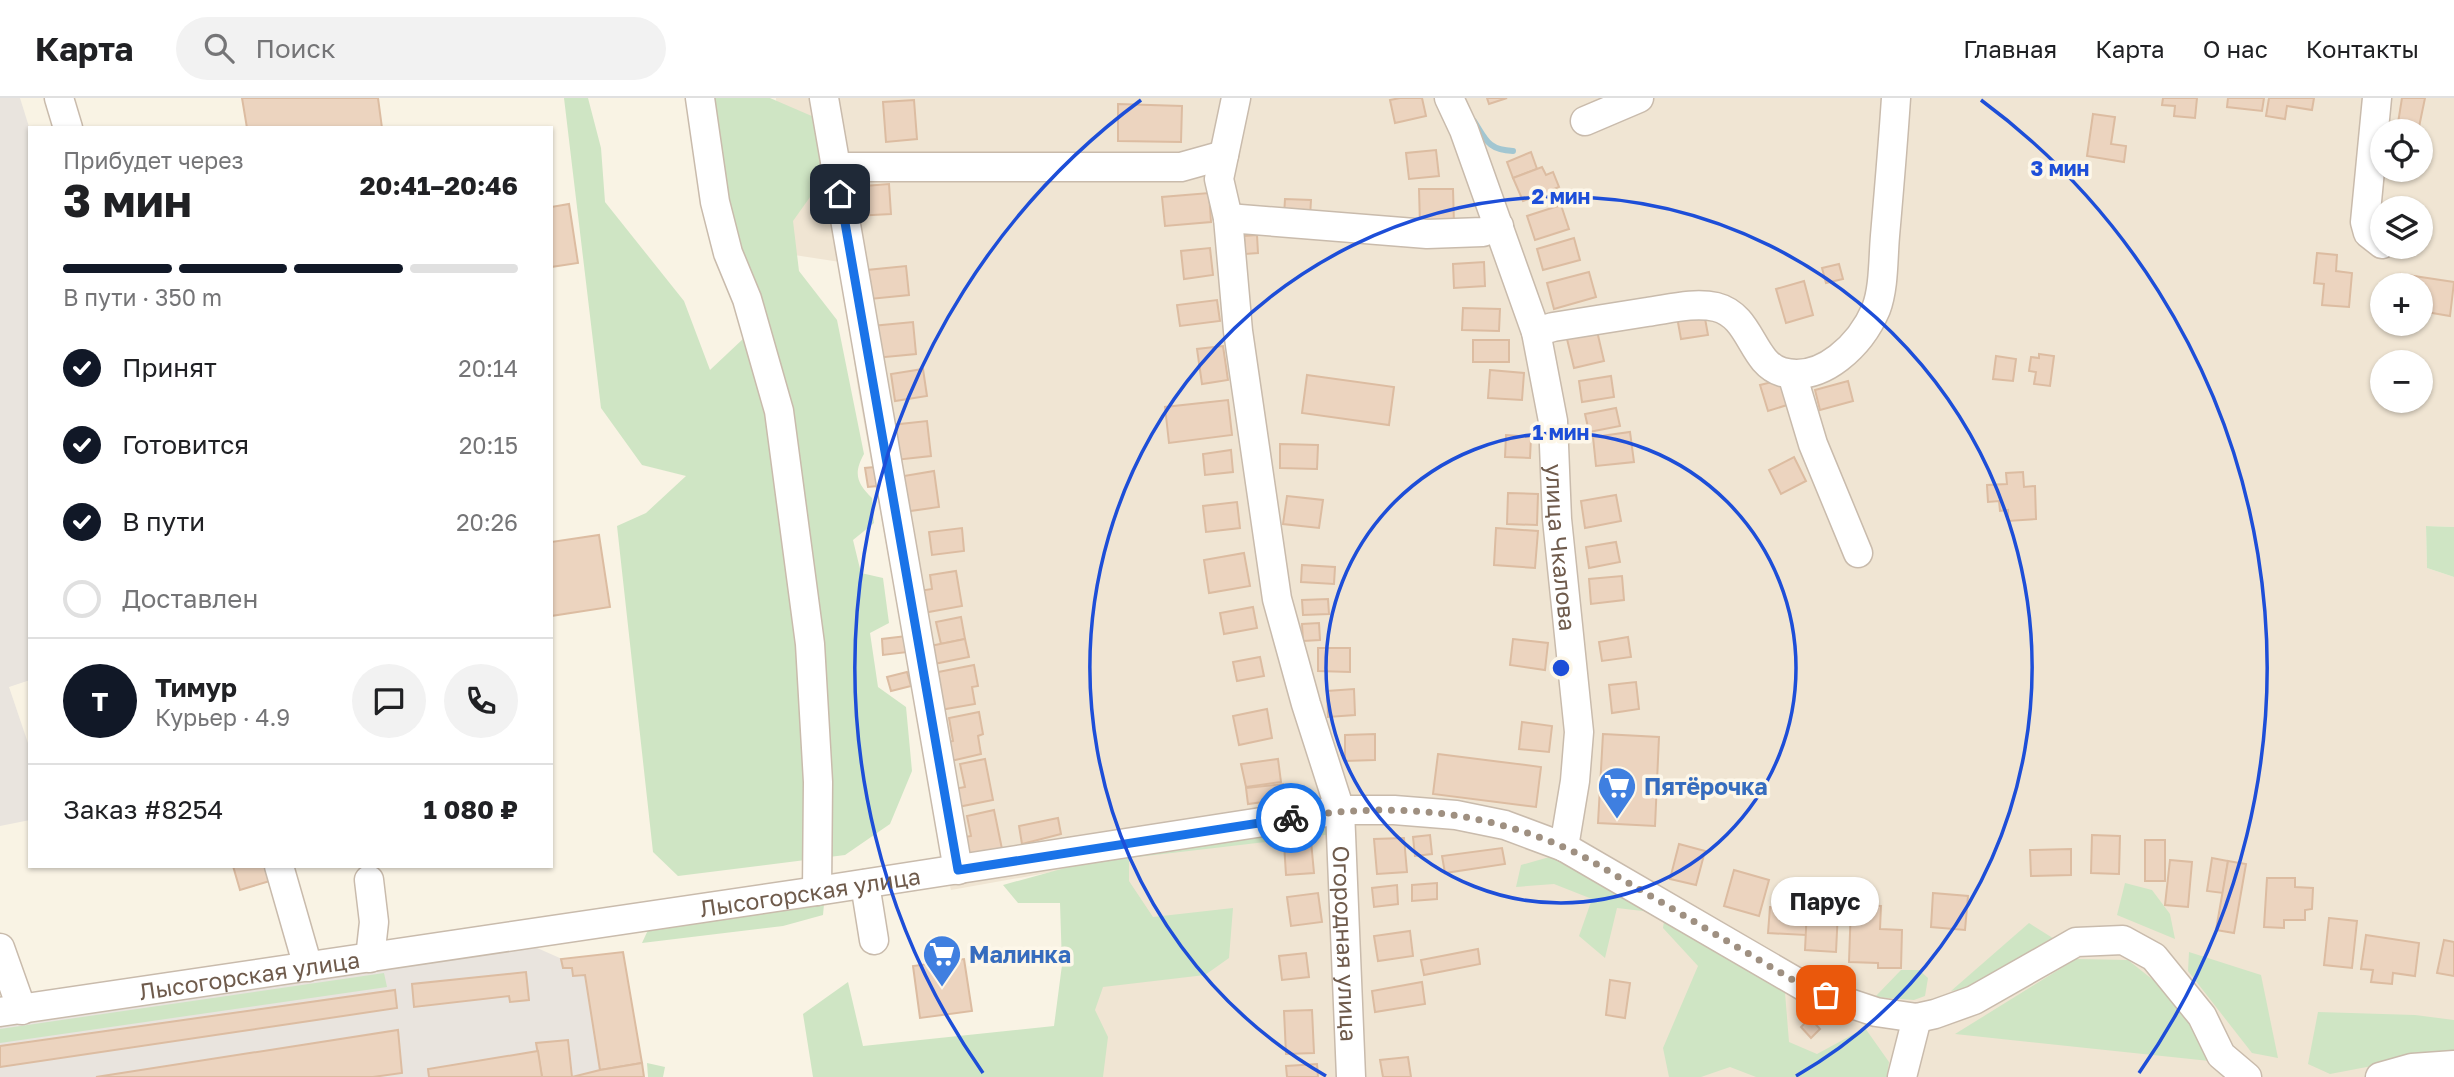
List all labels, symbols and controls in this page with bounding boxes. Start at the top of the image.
search box [176,17,666,80]
text: Карта [35,29,134,68]
icon: search [200,29,238,67]
text: Поиск [256,33,336,64]
text: Главная [1963,34,2057,63]
text: Карта [2095,34,2165,63]
text: О нас [2203,34,2268,63]
text: Контакты [2306,34,2419,63]
map controls [2370,119,2433,413]
button: locate [2370,119,2433,182]
text: Прибудет через [63,146,244,174]
text: 3 мин [2031,155,2089,181]
pin [810,164,870,224]
text: 20:41–20:46 [360,170,518,201]
text: 3 мин [63,172,192,227]
icon: home [821,175,859,213]
text: 2 мин [1532,183,1590,209]
button: layers [2370,196,2433,259]
button: + [2370,273,2433,336]
text: В пути · 350 m [63,283,222,311]
icon: check [63,349,101,387]
button: − [2370,350,2433,413]
text: Принят [122,352,217,383]
text: 20:14 [458,354,518,382]
text: 1 мин [1533,419,1589,445]
icon: check [63,426,101,464]
text: Готовится [122,429,249,460]
text: 20:15 [459,431,518,459]
street label: улица Чкалова [1541,463,1582,632]
icon: check [63,503,101,541]
text: В пути [122,506,205,537]
text: 20:26 [456,508,518,536]
text: Доставлен [122,583,258,614]
centre of rings [1549,656,1573,680]
button: chat [352,664,426,738]
button: phone [444,664,518,738]
text: Тимур [155,672,237,703]
text: Т [92,686,108,717]
text: Курьер · 4.9 [155,703,290,731]
supermarket icon: Пятёрочка [1596,765,1638,820]
place label: Пятёрочка [1644,772,1768,800]
courier [1256,783,1326,853]
text: Заказ #8254 [63,794,223,825]
text: 1 080 ₽ [424,794,518,825]
icon: bike [1272,799,1310,837]
street label: Огородная улица [1327,845,1364,1042]
street label: Лысогорская улица [698,861,922,922]
callout: Парус [1772,876,1880,925]
text: Парус [1790,887,1860,915]
supermarket icon: Малинка [921,933,963,988]
place label: Малинка [969,940,1071,968]
street label: Лысогорская улица [137,945,362,1005]
pin [1796,965,1856,1025]
icon: bag [1807,976,1845,1014]

